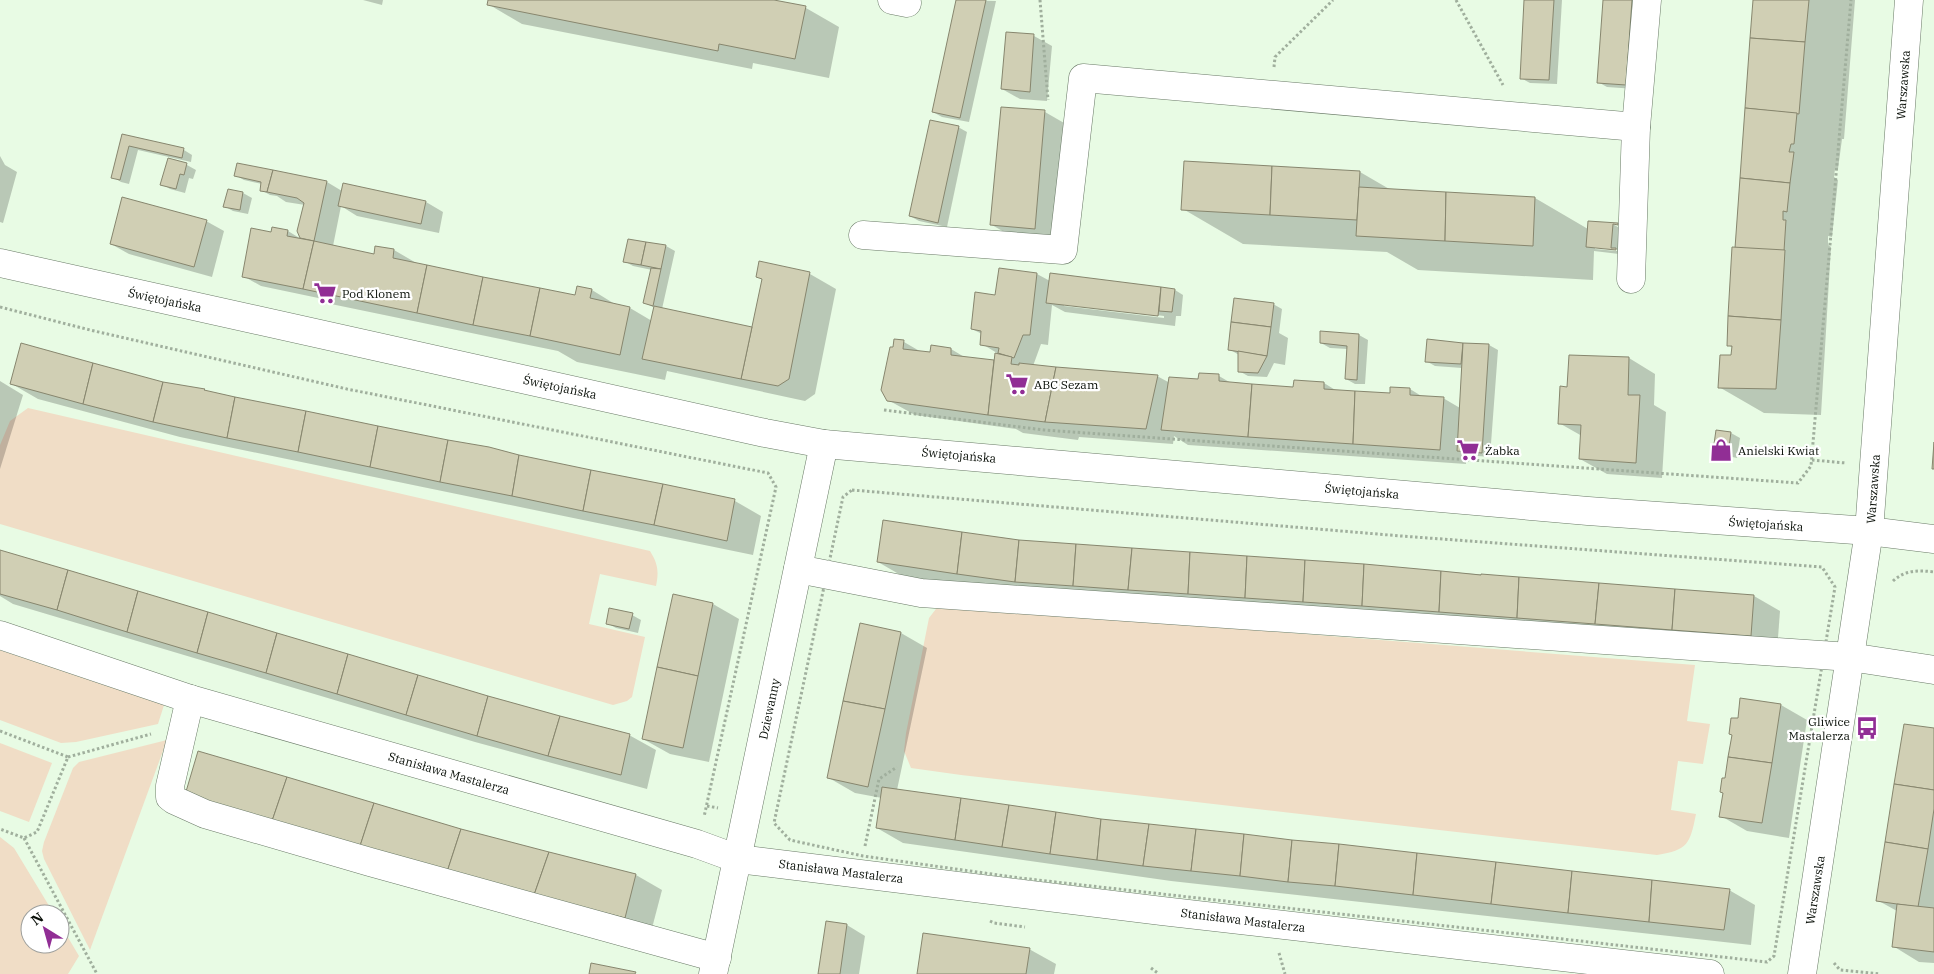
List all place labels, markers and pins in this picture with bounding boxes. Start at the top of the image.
supermarket icon: Pod Klonem [312,280,338,306]
place label: Pod Klonem [342,286,411,301]
supermarket icon: ABC Sezam [1004,371,1030,397]
place label: ABC Sezam [1034,377,1099,392]
supermarket icon: Żabka [1455,437,1481,463]
shop icon: Anielski Kwiat [1708,437,1734,463]
place label: Żabka [1485,443,1520,458]
place label: Anielski Kwiat [1738,443,1819,458]
place label: Gliwice Mastalerza [1788,714,1850,743]
bus stop icon: Gliwice Mastalerza [1854,715,1880,741]

